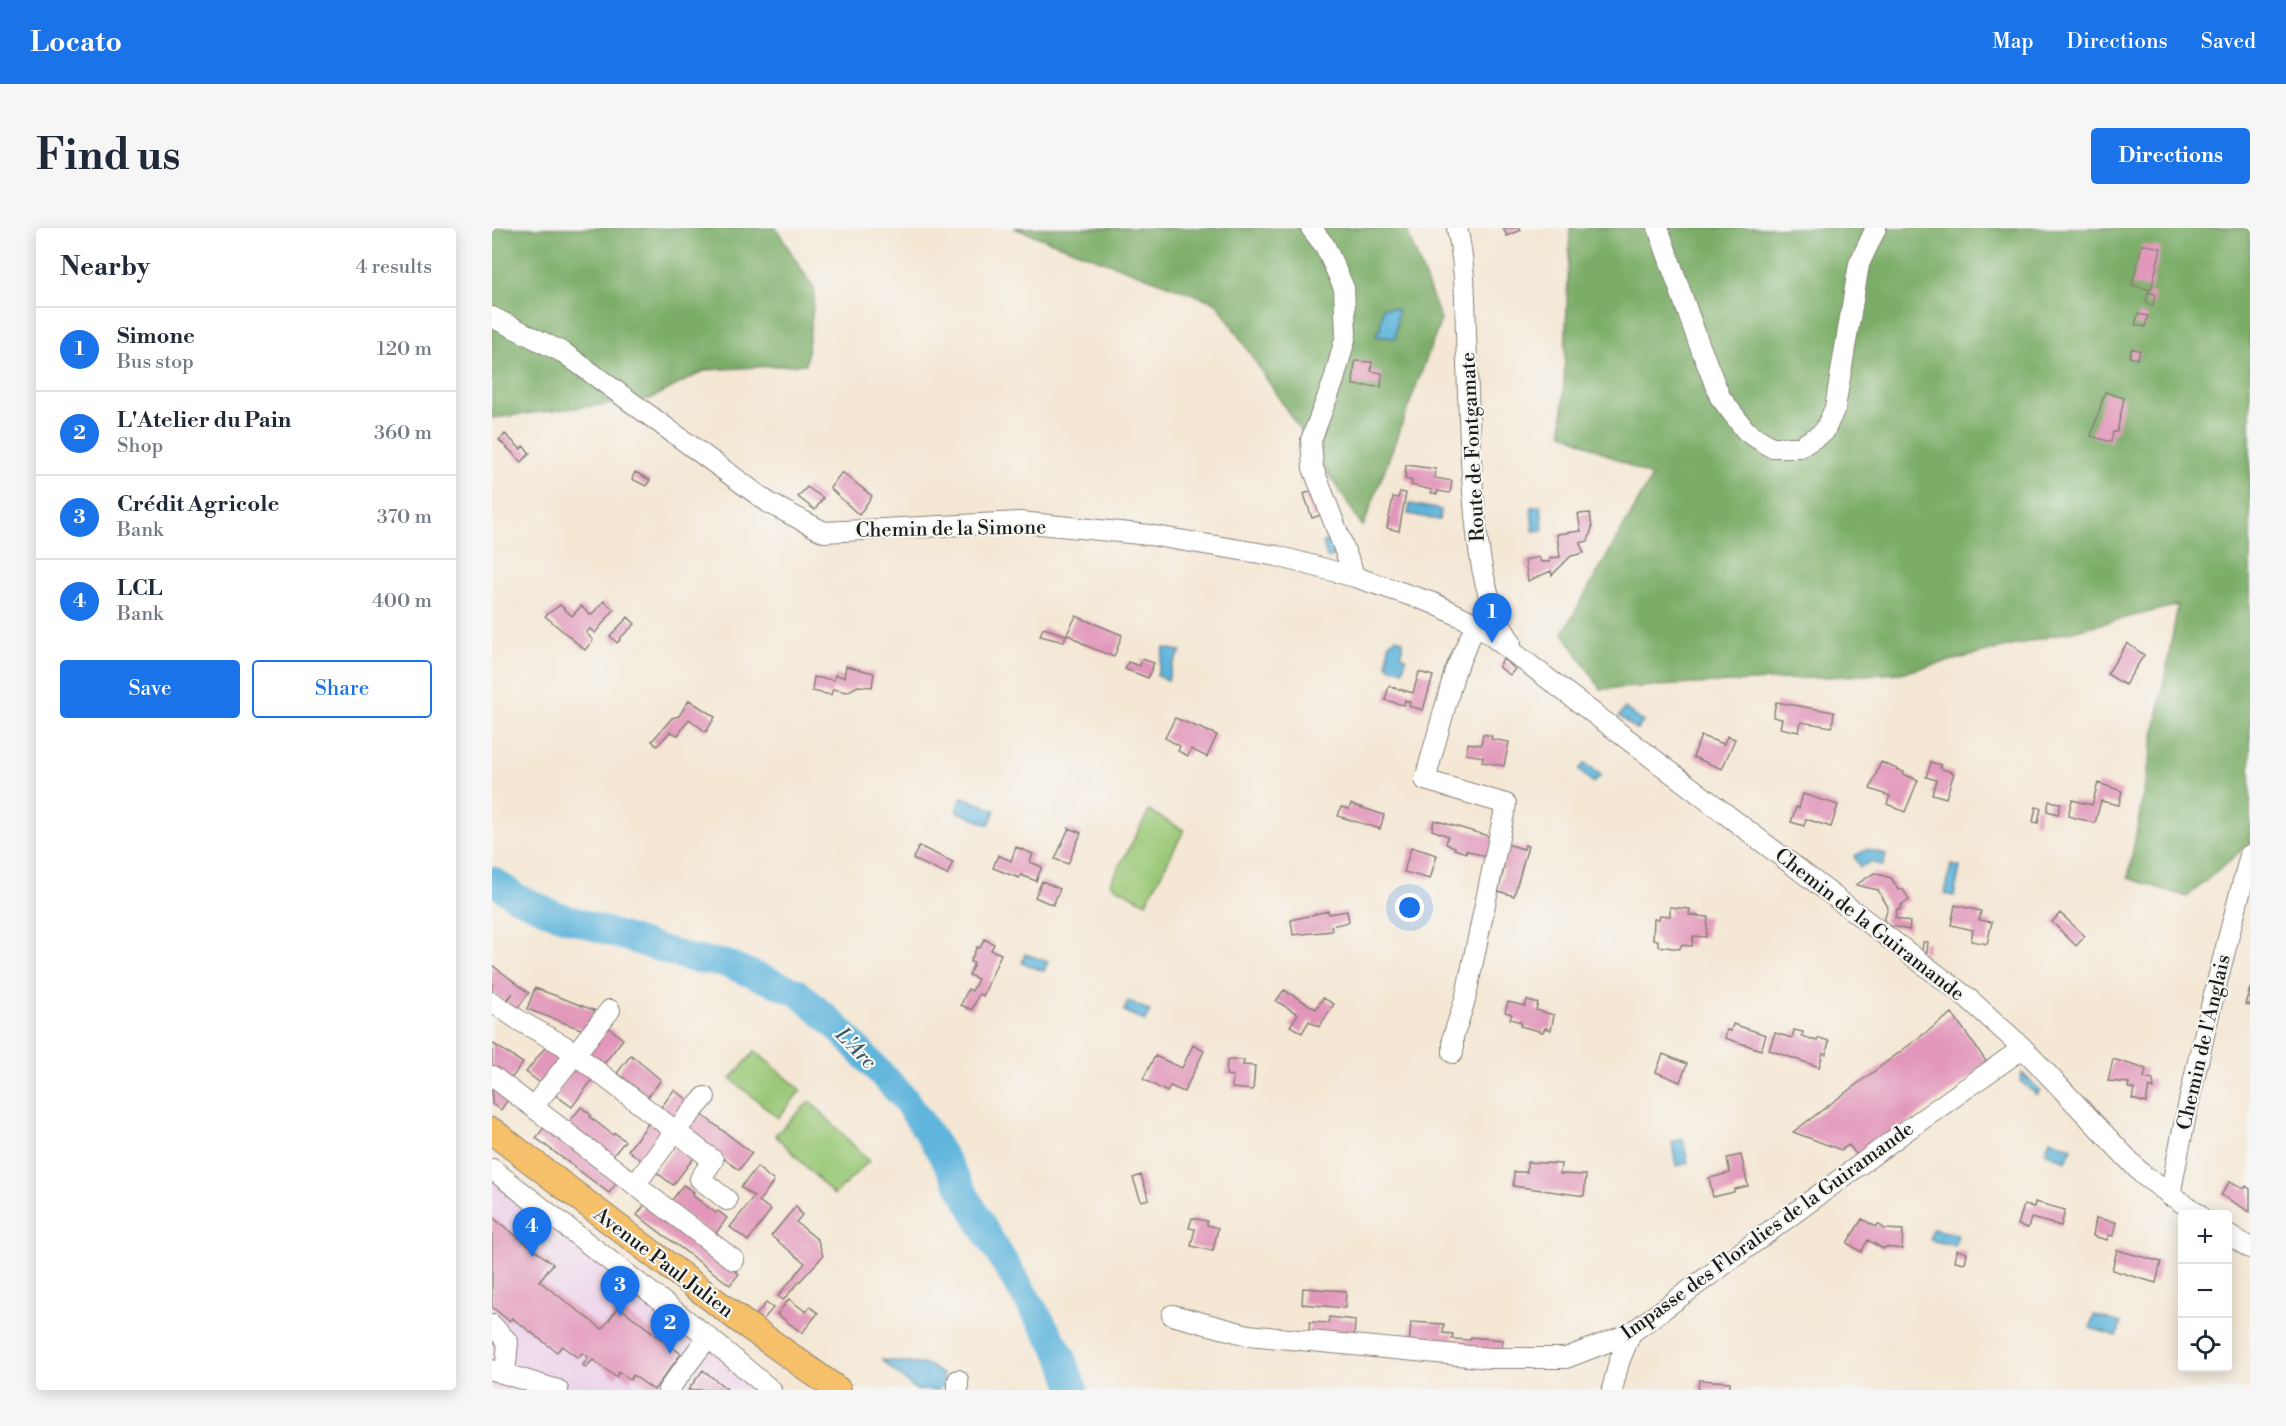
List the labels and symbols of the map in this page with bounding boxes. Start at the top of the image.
street label: Route de Fontgamate [1456,351,1491,543]
street label: Chemin de la Simone [856,515,1046,544]
pin: 1 [1472,594,1512,643]
street label: Chemin de la Guiramande [1769,843,1969,1007]
your location [1395,893,1424,922]
street label: Chemin de l'Anglais [2172,952,2237,1133]
water label: L'Arc [829,1022,881,1075]
street label: Impasse des Floralies de la Guiramande [1617,1117,1919,1346]
street label: Avenue Paul Julien [587,1202,738,1324]
pin: 4 [512,1208,552,1257]
pin: 3 [600,1266,640,1316]
pin: 2 [650,1304,690,1354]

